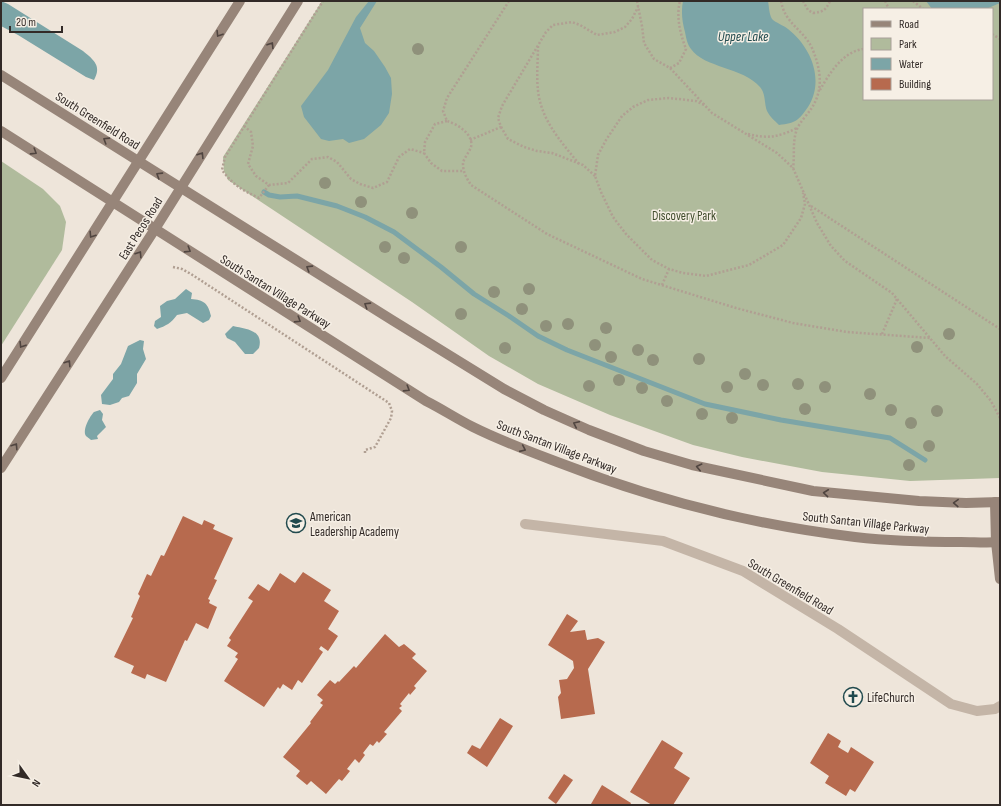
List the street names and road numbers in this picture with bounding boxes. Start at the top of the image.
street label: South Greenfield Road [52,88,143,153]
street label: East Pecos Road [115,194,166,263]
street label: South Santan Village Parkway [217,251,334,332]
street label: South Santan Village Parkway [494,417,619,477]
street label: South Santan Village Parkway [802,508,930,538]
street label: South Greenfield Road [745,555,836,619]

